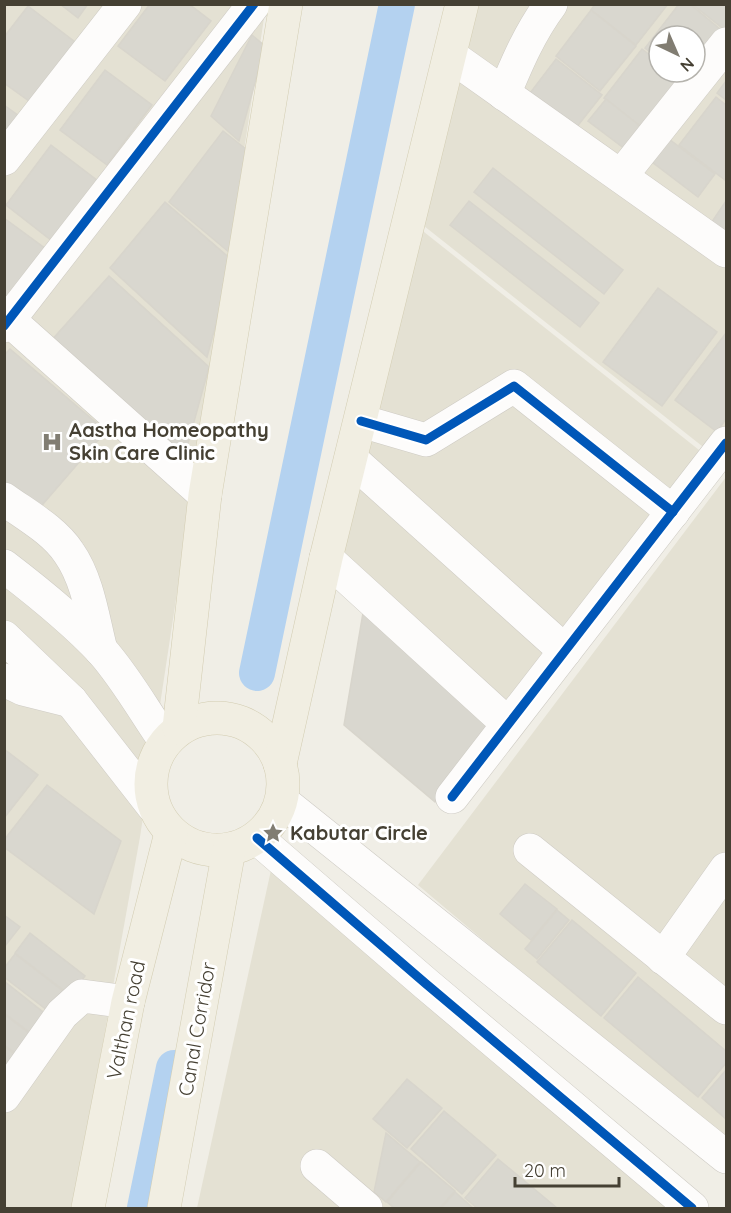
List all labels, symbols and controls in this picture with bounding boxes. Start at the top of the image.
north arrow [647,24,707,84]
text: N [676,54,699,76]
place label: Aastha Homeopathy Skin Care Clinic [69,417,269,465]
hospital icon: Aastha Homeopathy Skin Care Clinic [40,430,64,454]
place label: Kabutar Circle [290,820,428,845]
place icon: Kabutar Circle [261,821,285,845]
street label: Valthan road [101,958,150,1081]
street label: Canal Corridor [172,960,221,1098]
scale bar [515,1150,618,1188]
text: 20 m [524,1159,566,1182]

